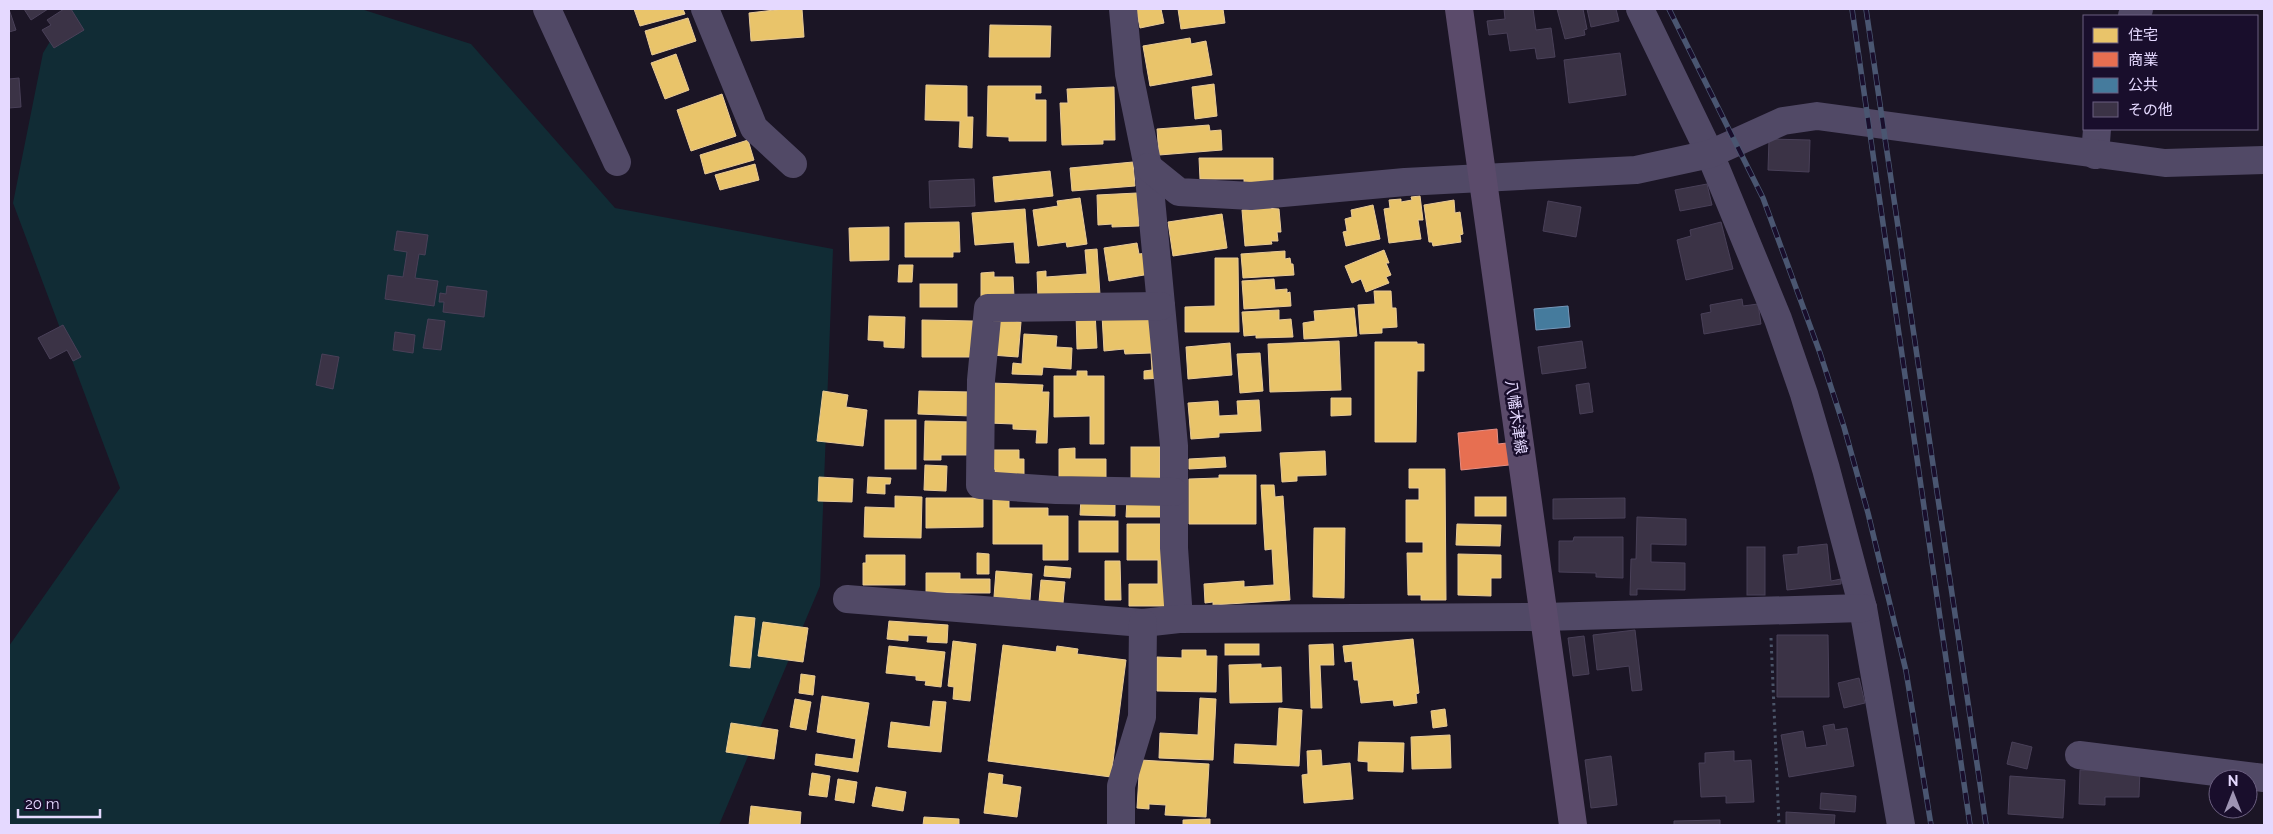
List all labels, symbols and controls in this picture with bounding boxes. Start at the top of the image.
legend [2083,15,2258,130]
text: 住宅 [2128,26,2158,44]
text: 商業 [2128,51,2158,69]
text: 公共 [2128,76,2158,94]
text: その他 [2128,101,2173,119]
street label: 八幡木津線 [1502,379,1530,455]
north arrow [2208,769,2258,819]
text: N [2228,773,2238,789]
scale bar [18,786,100,818]
text: 20 m [25,795,60,813]

